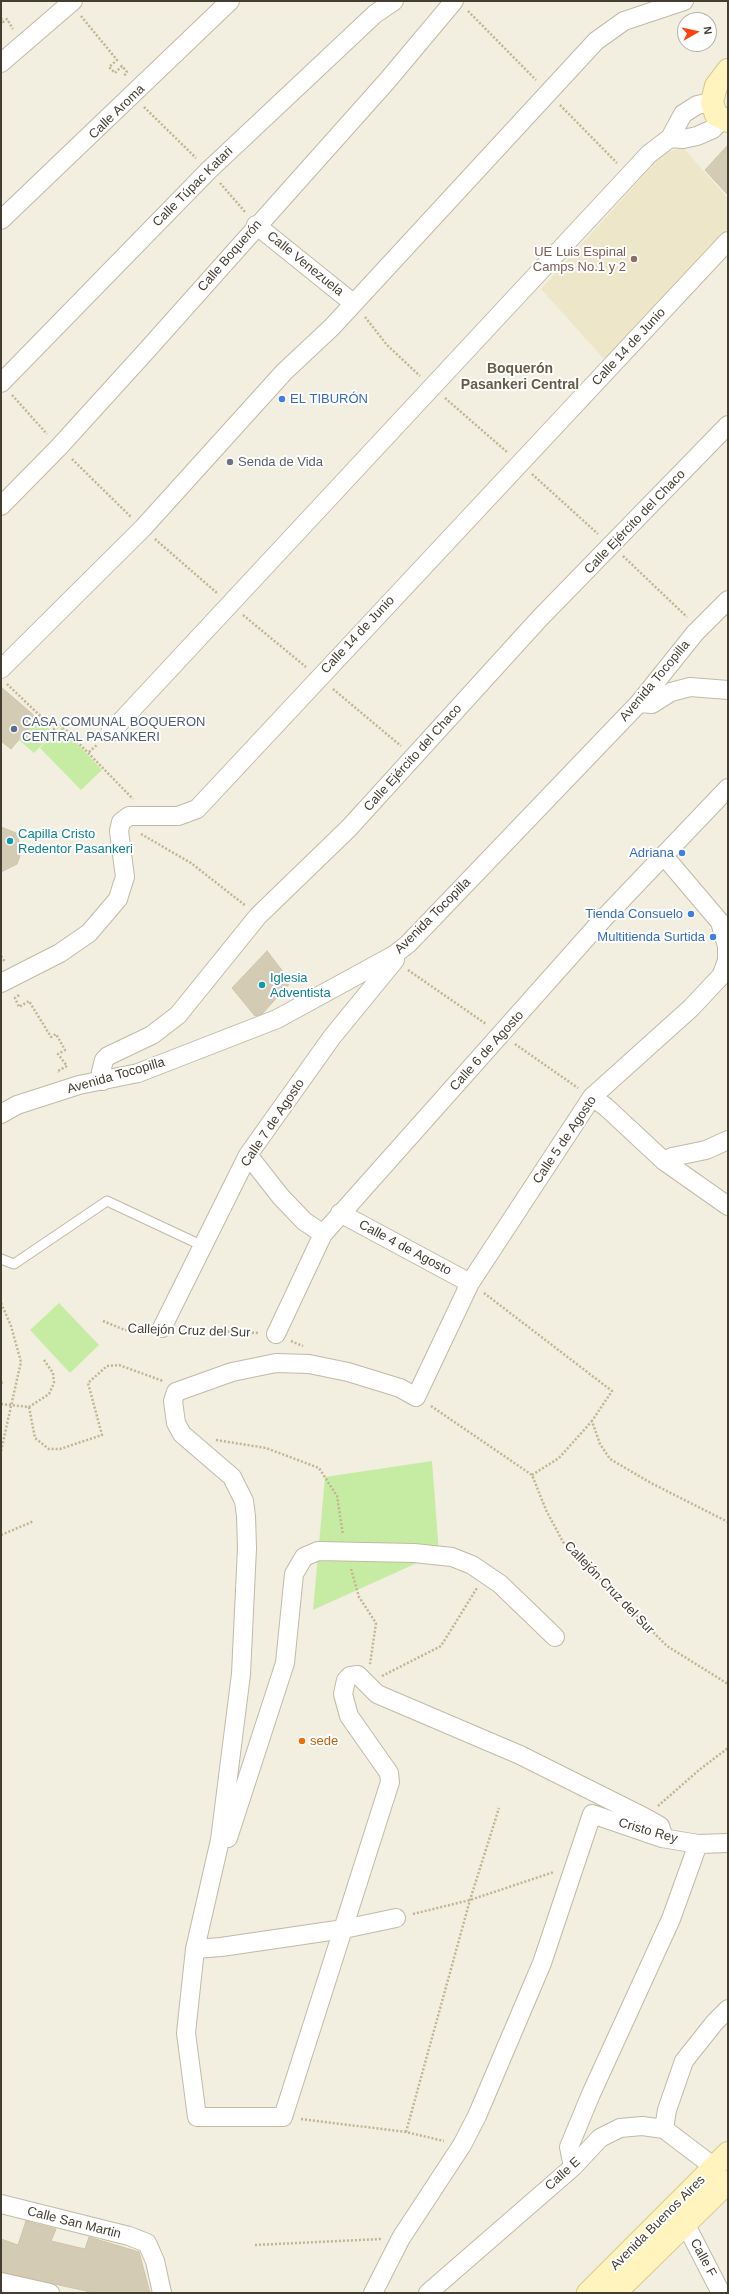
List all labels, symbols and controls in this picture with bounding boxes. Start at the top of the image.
north arrow [677,12,717,52]
text: N [701,26,714,35]
street label: Calle Aroma [86,82,148,142]
street label: Calle Túpac Katari [150,144,236,230]
street label: Calle Boquerón [195,217,265,295]
street label: Calle Venezuela [264,228,346,300]
place label: UE Luis Espinal Camps No.1 y 2 [533,244,626,275]
marker: UE Luis Espinal Camps No.1 y 2 [629,254,639,264]
street label: Calle 14 de Junio [589,305,669,389]
district label: Boquerón Pasankeri Central [461,361,579,394]
place label: EL TIBURÓN [290,391,368,407]
marker: EL TIBURÓN [277,394,287,404]
place label: Senda de Vida [238,454,323,470]
marker: Senda de Vida [225,457,235,467]
street label: Calle Ejército del Chaco [581,467,689,577]
street label: Calle 14 de Junio [318,593,398,677]
street label: Avenida Tocopilla [617,637,693,725]
street label: Calle Ejército del Chaco [361,701,465,815]
place label: CASA COMUNAL BOQUERON CENTRAL PASANKERI [22,714,205,745]
marker: CASA COMUNAL BOQUERON CENTRAL PASANKERI [9,724,19,734]
place label: Capilla Cristo Redentor Pasankeri [18,826,133,857]
marker: Capilla Cristo Redentor Pasankeri [5,836,15,846]
place label: Adriana [629,845,674,861]
marker: Adriana [677,848,687,858]
street label: Avenida Tocopilla [392,875,474,957]
place label: Tienda Consuelo [585,906,683,922]
marker: Tienda Consuelo [686,909,696,919]
place label: Multitienda Surtida [597,929,705,945]
marker: Multitienda Surtida [708,932,718,942]
place label: Iglesia Adventista [270,970,331,1001]
marker: Iglesia Adventista [257,980,267,990]
street label: Calle 6 de Agosto [447,1008,527,1094]
street label: Avenida Tocopilla [65,1055,167,1097]
street label: Calle 7 de Agosto [238,1076,308,1170]
street label: Calle 5 de Agosto [530,1093,600,1187]
street label: Calle 4 de Agosto [356,1217,454,1279]
street label: Callejón Cruz del Sur [127,1321,251,1341]
street label: Callejón Cruz del Sur [561,1538,657,1638]
place label: sede [310,1733,338,1749]
marker: sede [297,1736,307,1746]
street label: Cristo Rey [617,1815,679,1847]
street label: Calle E [542,2154,584,2194]
street label: Avenida Buenos Aires [607,2172,709,2274]
street label: Calle San Martin [25,2204,123,2242]
street label: Calle F [686,2236,720,2280]

